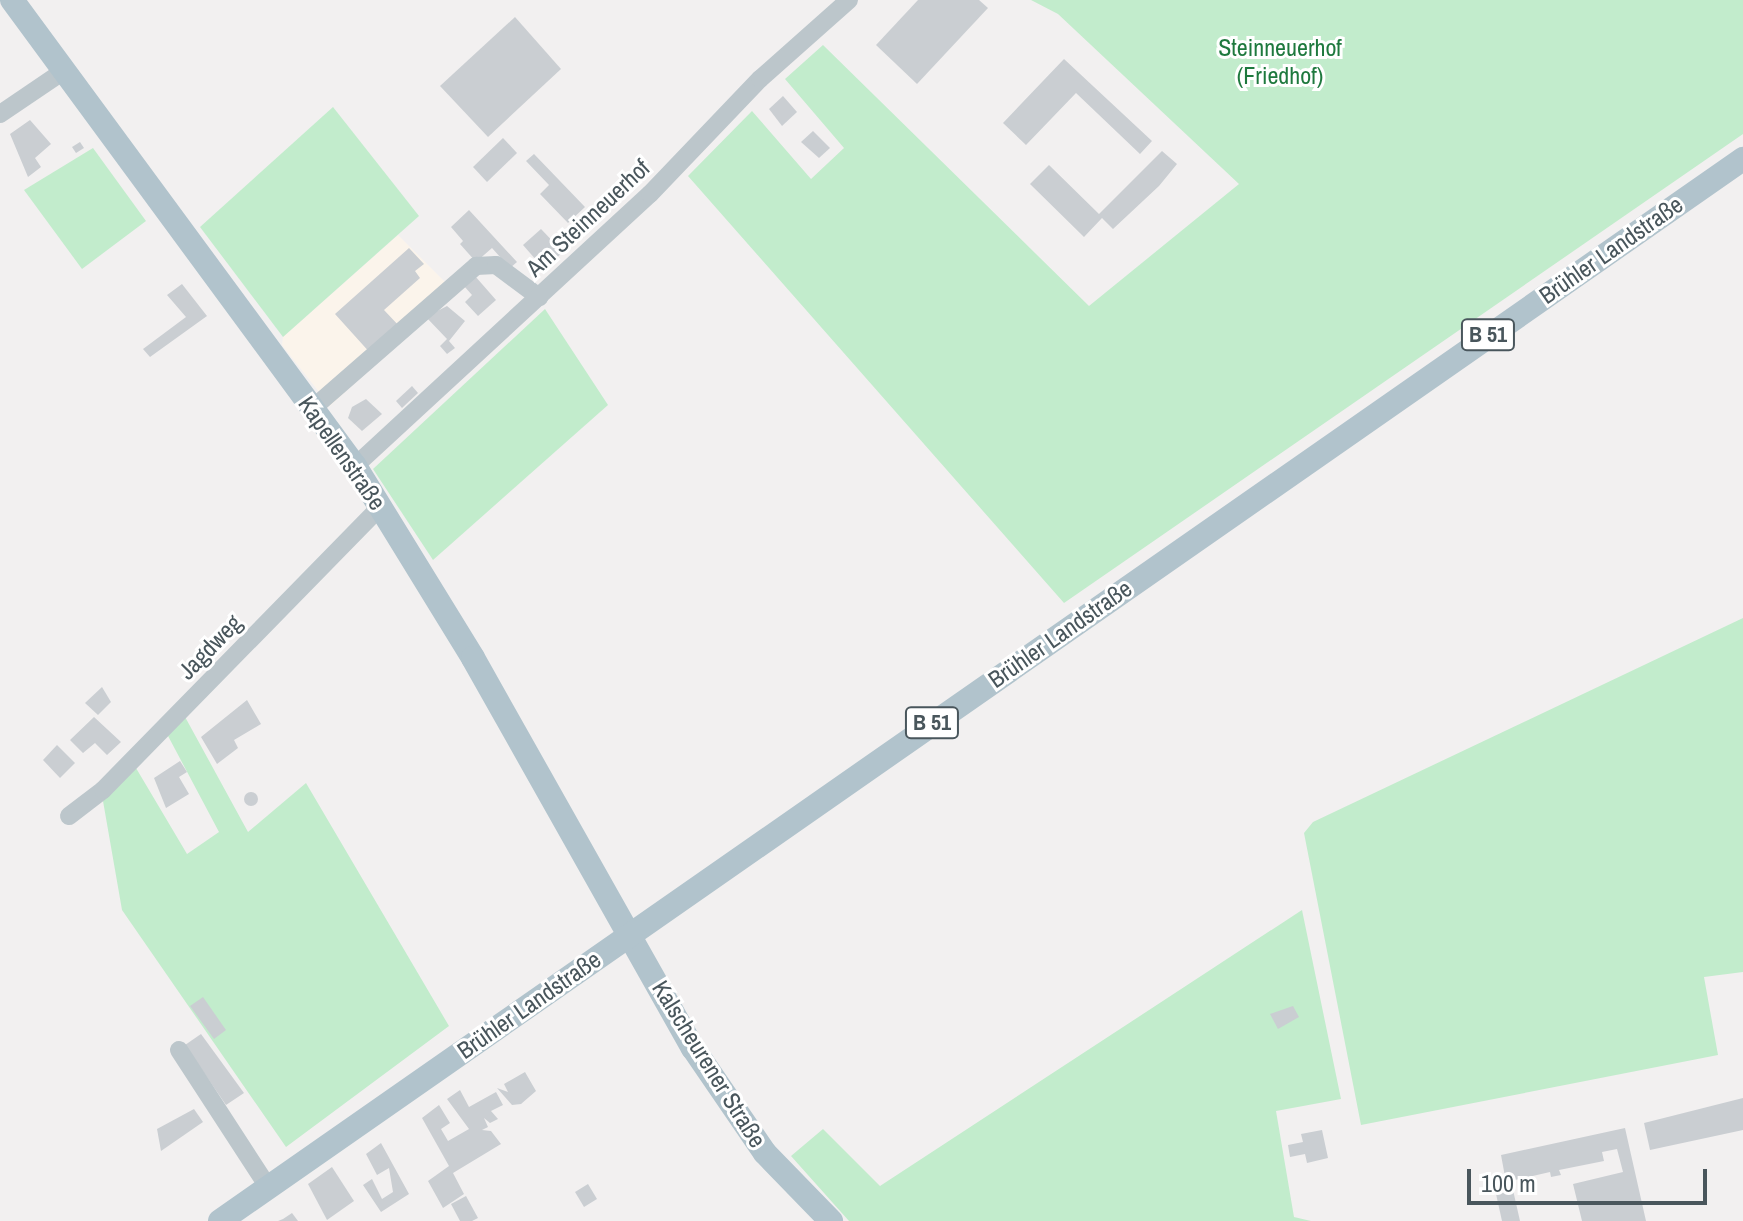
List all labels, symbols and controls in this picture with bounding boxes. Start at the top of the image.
park label: Steinneuerhof (Friedhof) [1218,34,1342,90]
street label: Am Steinneuerhof [520,153,656,283]
street label: Brühler Landstraße [1534,190,1688,310]
road number: B 51 [1460,317,1516,353]
street label: Kapellenstraße [292,391,392,515]
street label: Brühler Landstraße [983,574,1137,694]
street label: Jagdweg [172,609,248,685]
road number: B 51 [904,705,960,741]
street label: Brühler Landstraße [452,945,606,1065]
street label: Kalscheurener Straße [646,975,772,1153]
scale bar [1471,1153,1711,1203]
text: 100 m [1481,1167,1536,1199]

